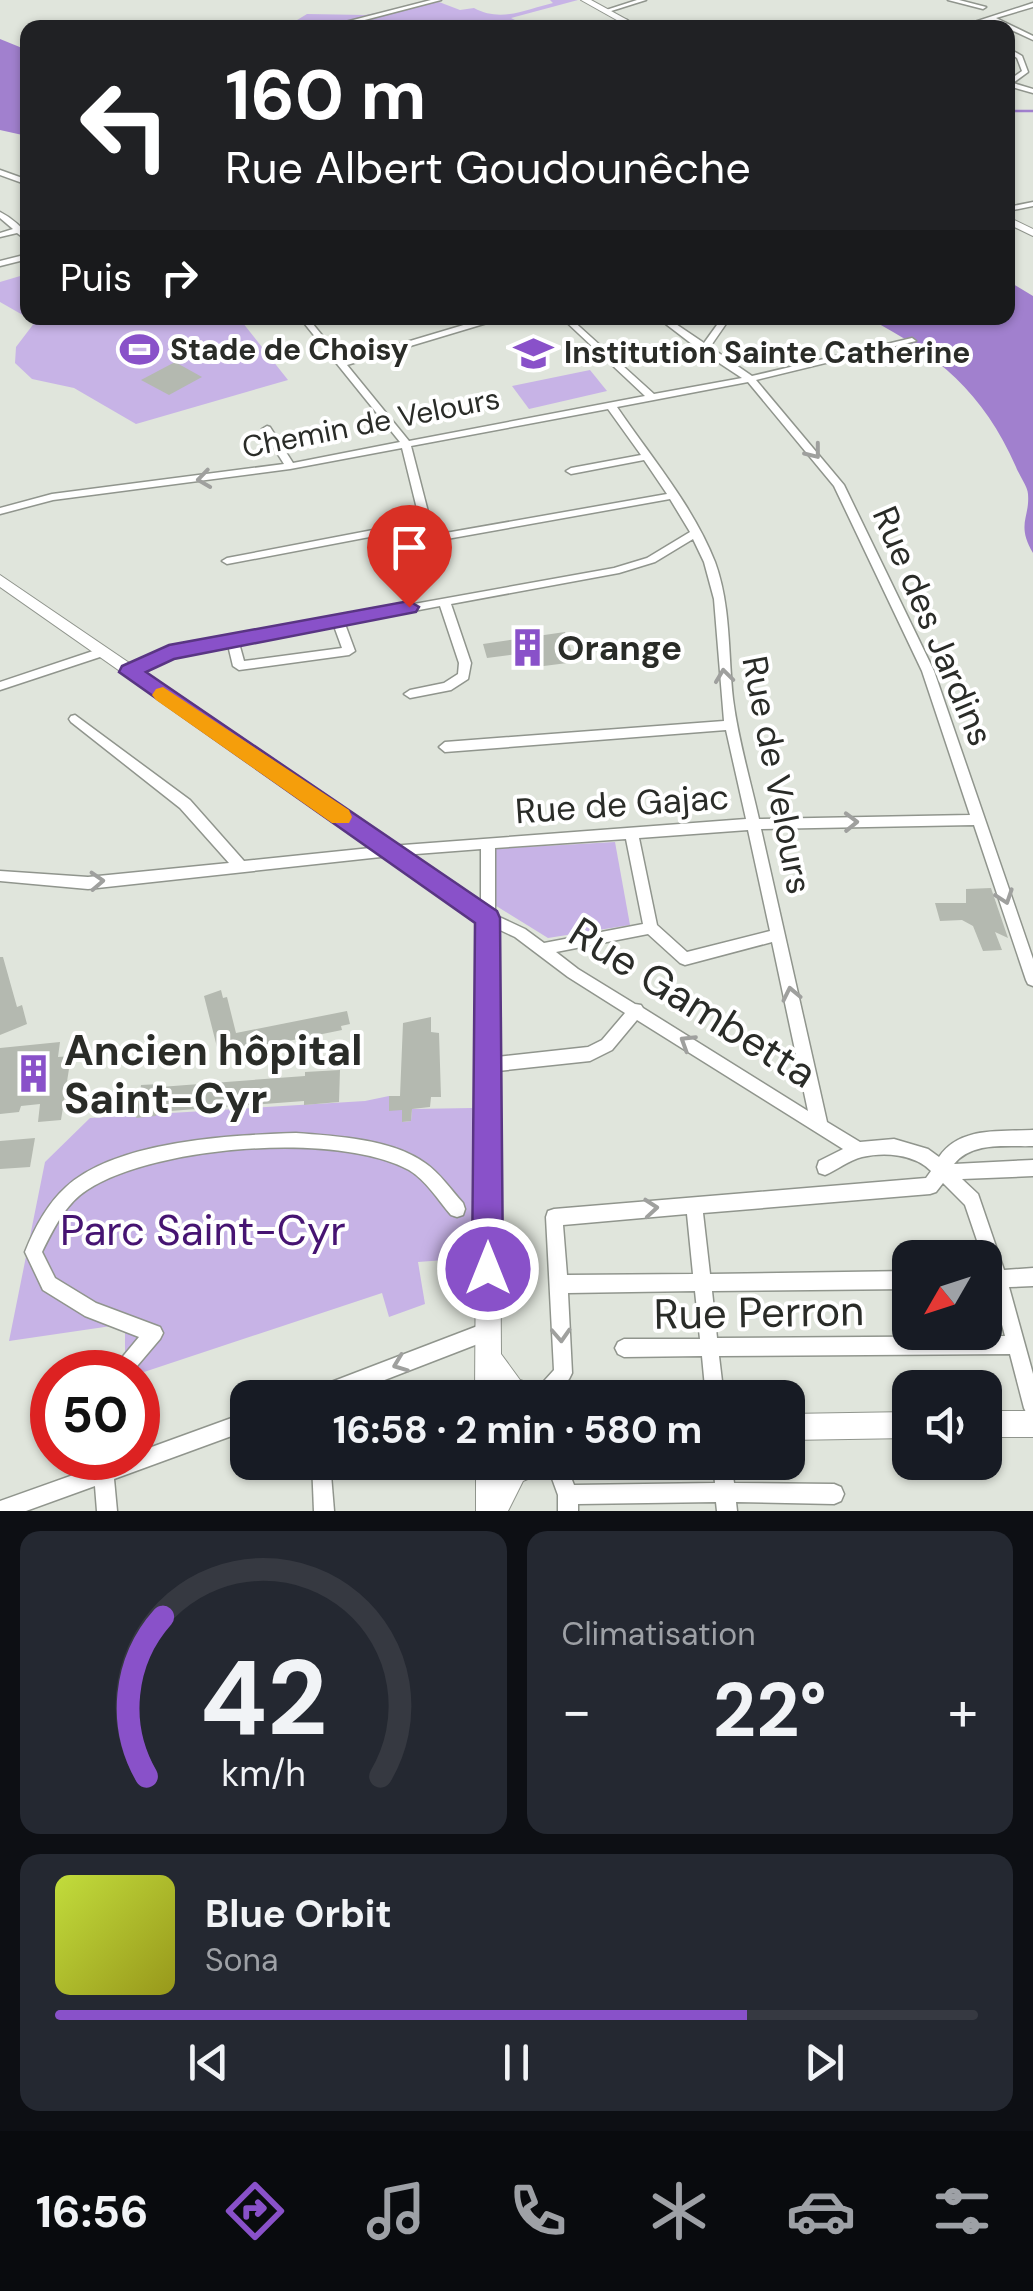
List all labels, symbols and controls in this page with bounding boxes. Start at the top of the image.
text: 160 m [225,50,426,141]
icon: left [60,60,190,190]
text: Rue Albert Goudounêche [225,138,751,197]
icon: right [152,250,207,305]
text: Puis [60,253,132,303]
sports icon: Stade de Choisy [119,329,161,371]
place label: Stade de Choisy [170,330,409,369]
school or university icon: Institution Sainte Catherine [513,332,555,374]
place label: Institution Sainte Catherine [564,333,970,372]
street label: Chemin de Velours [239,378,503,467]
one-way arrow [802,441,820,459]
one-way arrow [196,467,213,488]
street label: Rue des Jardins [862,499,1004,753]
pin [367,505,452,608]
icon: arrive [382,520,437,575]
place label: Orange [557,625,682,671]
building icon: Orange [506,627,548,669]
street label: Rue de Velours [731,652,823,898]
one-way arrow [714,668,735,684]
street label: Rue de Gajac [514,774,730,834]
one-way arrow [843,812,859,833]
one-way arrow [90,871,106,892]
one-way arrow [993,888,1013,905]
street label: Rue Gambetta [559,905,827,1100]
one-way arrow [781,986,802,1003]
place label: Ancien hôpital Saint-Cyr [64,1023,362,1126]
one-way arrow [680,1035,698,1054]
building icon: Ancien hôpital Saint-Cyr [13,1053,55,1095]
one-way arrow [643,1197,659,1219]
park label: Parc Saint-Cyr [60,1203,346,1258]
position arrow [436,1217,540,1321]
north arrow [892,1240,1002,1350]
map controls [892,1240,1002,1480]
street label: Rue Perron [653,1283,865,1342]
one-way arrow [550,1328,571,1344]
speed limit sign: 50 [30,1350,160,1480]
one-way arrow [393,1352,410,1373]
button: sound [892,1370,1002,1480]
text: 16:58 · 2 min · 580 m [333,1405,702,1455]
text: Climatisation [562,1613,756,1655]
text: 42 [199,1631,327,1766]
text: 22° [713,1662,827,1759]
text: − [562,1675,592,1747]
text: + [948,1675,978,1747]
text: km/h [221,1751,305,1797]
text: Blue Orbit [205,1889,392,1939]
text: Sona [205,1939,278,1981]
icon: previous [181,2035,236,2090]
icon: pause [489,2035,544,2090]
icon: next [797,2035,852,2090]
icon: directions [220,2176,290,2246]
icon: music [361,2176,431,2246]
icon: phone [503,2176,573,2246]
icon: climate [644,2176,714,2246]
icon: car [786,2176,856,2246]
icon: filters [927,2176,997,2246]
text: 16:56 [36,2182,149,2241]

